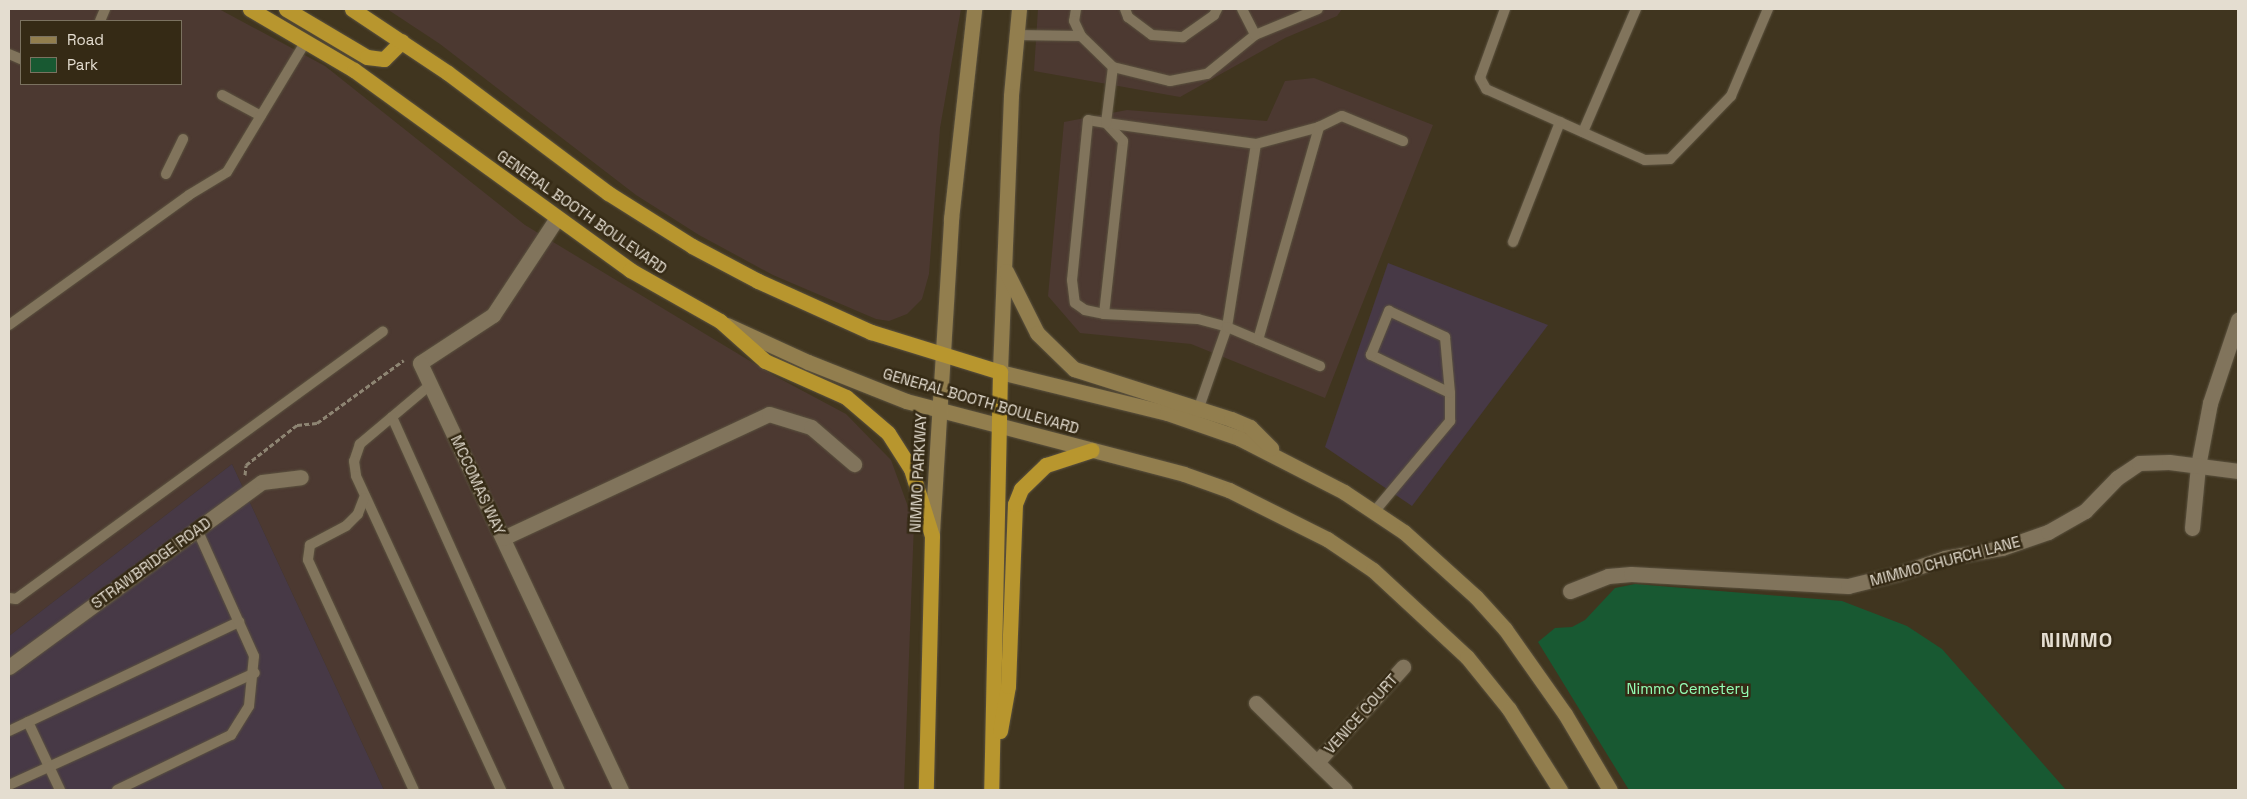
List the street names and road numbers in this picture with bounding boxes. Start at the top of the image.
street label: GENERAL BOOTH BOULEVARD [493,146,671,278]
street label: GENERAL BOOTH BOULEVARD [881,364,1081,438]
street label: NIMMO PARKWAY [906,413,930,533]
street label: MCCOMAS WAY [447,432,509,538]
street label: STRAWBRIDGE ROAD [88,514,214,612]
street label: MIMMO CHURCH LANE [1868,532,2022,590]
street label: VENICE COURT [1321,670,1401,758]

